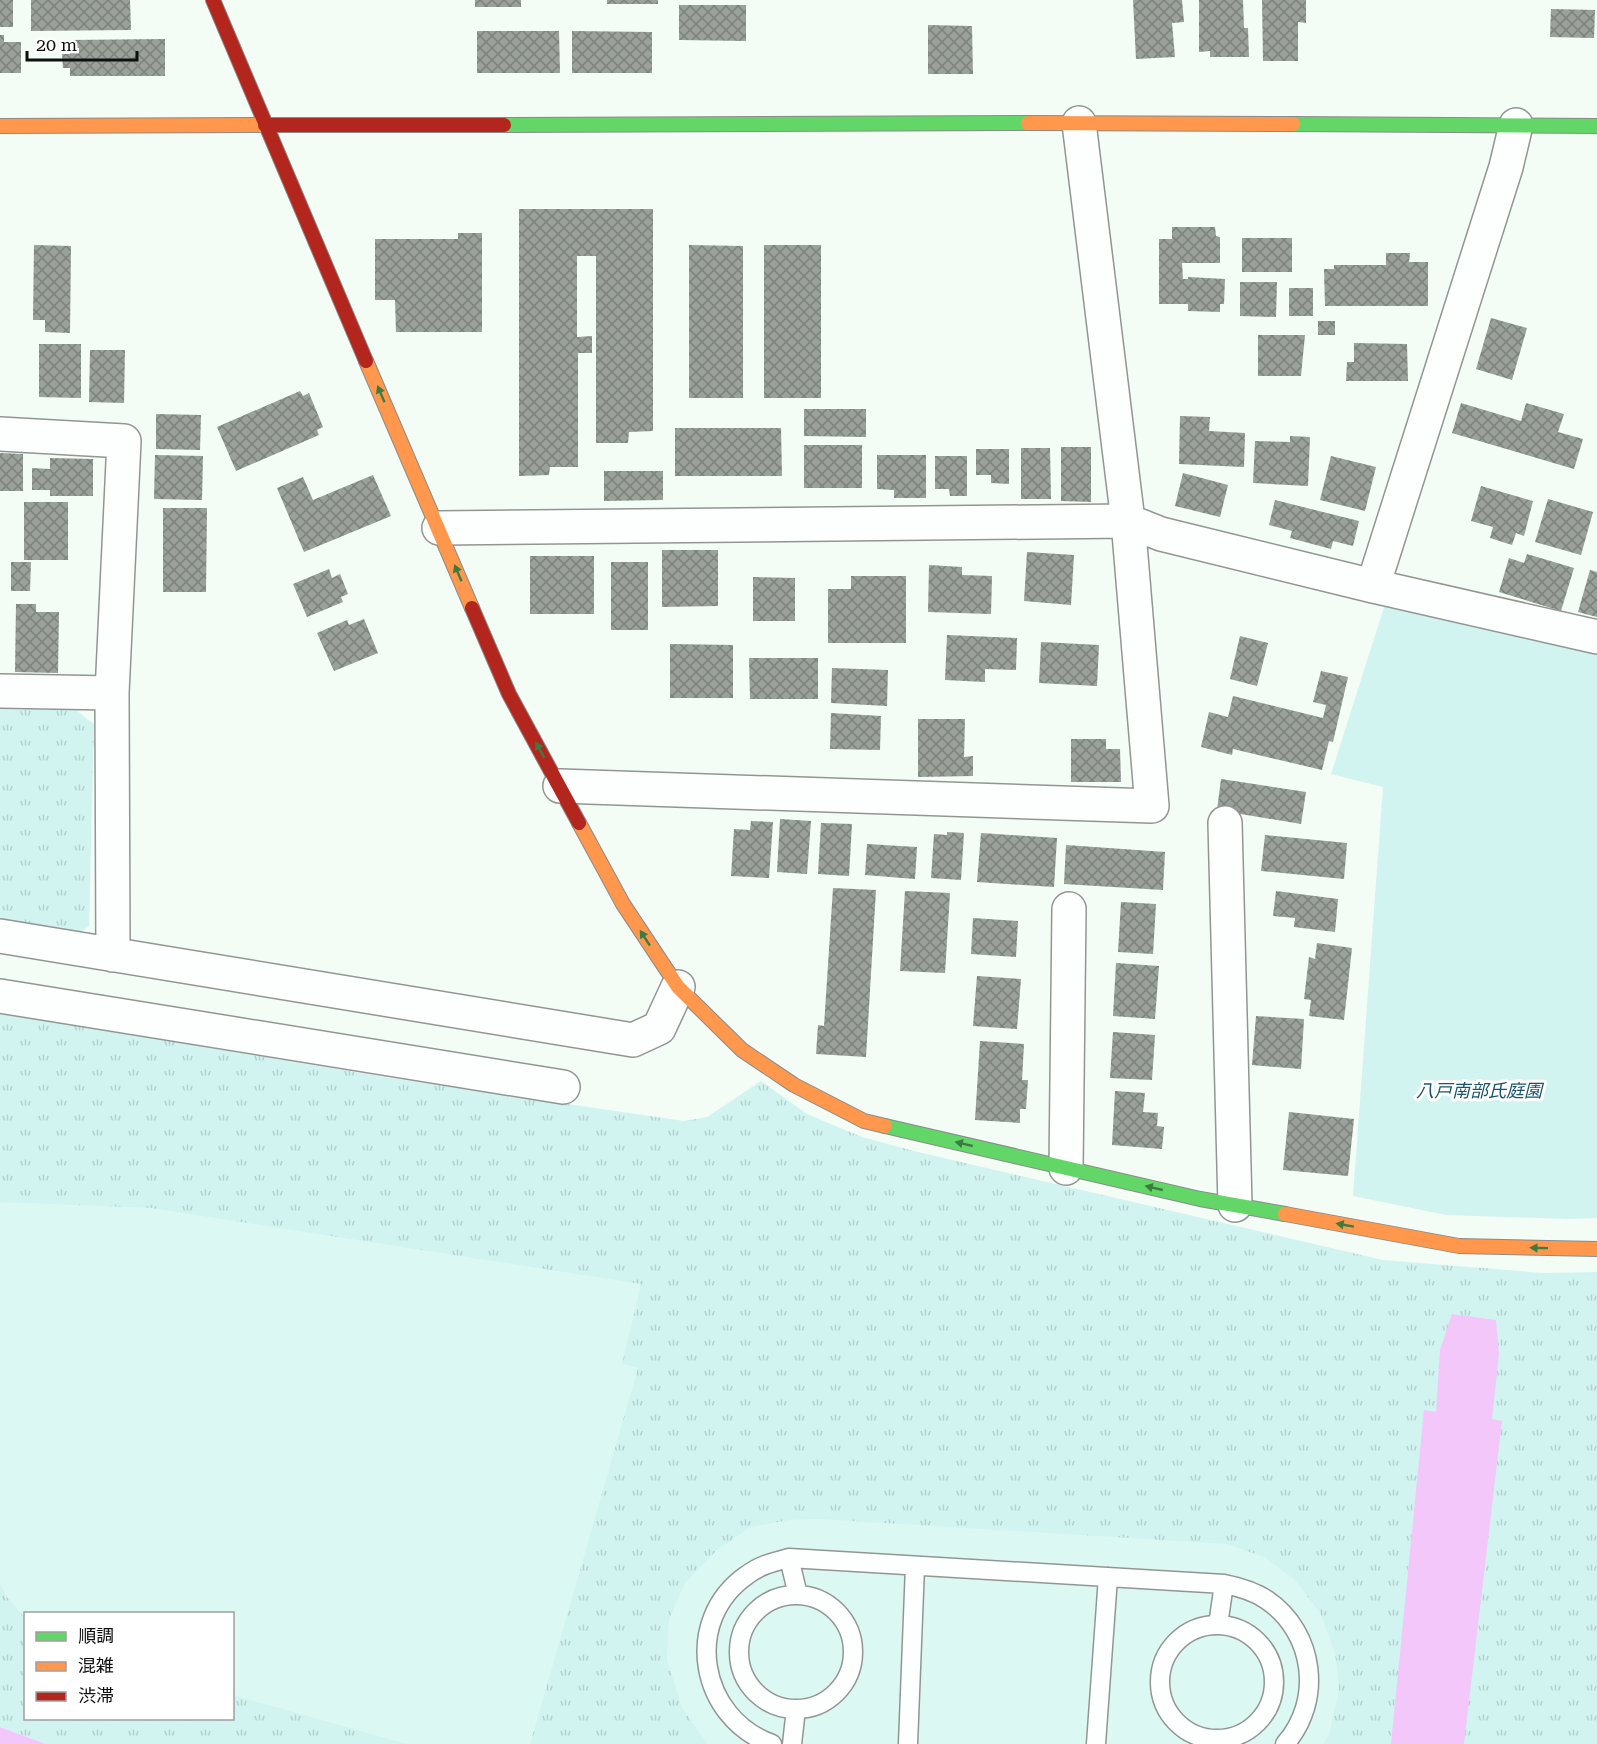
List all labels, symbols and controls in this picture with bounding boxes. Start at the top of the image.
scale bar [27,24,136,62]
text: 20 m [36,34,77,55]
one-way arrow [376,385,385,403]
one-way arrow [453,564,463,582]
one-way arrow [535,741,545,758]
one-way arrow [640,930,651,946]
park label: 八戸南部氏庭園 [1416,1080,1545,1101]
one-way arrow [954,1139,973,1148]
one-way arrow [1145,1183,1163,1193]
one-way arrow [1336,1221,1355,1230]
one-way arrow [1529,1243,1548,1252]
legend [24,1612,234,1720]
text: 順調 [78,1625,114,1646]
text: 混雑 [78,1655,114,1676]
text: 渋滞 [78,1685,114,1706]

